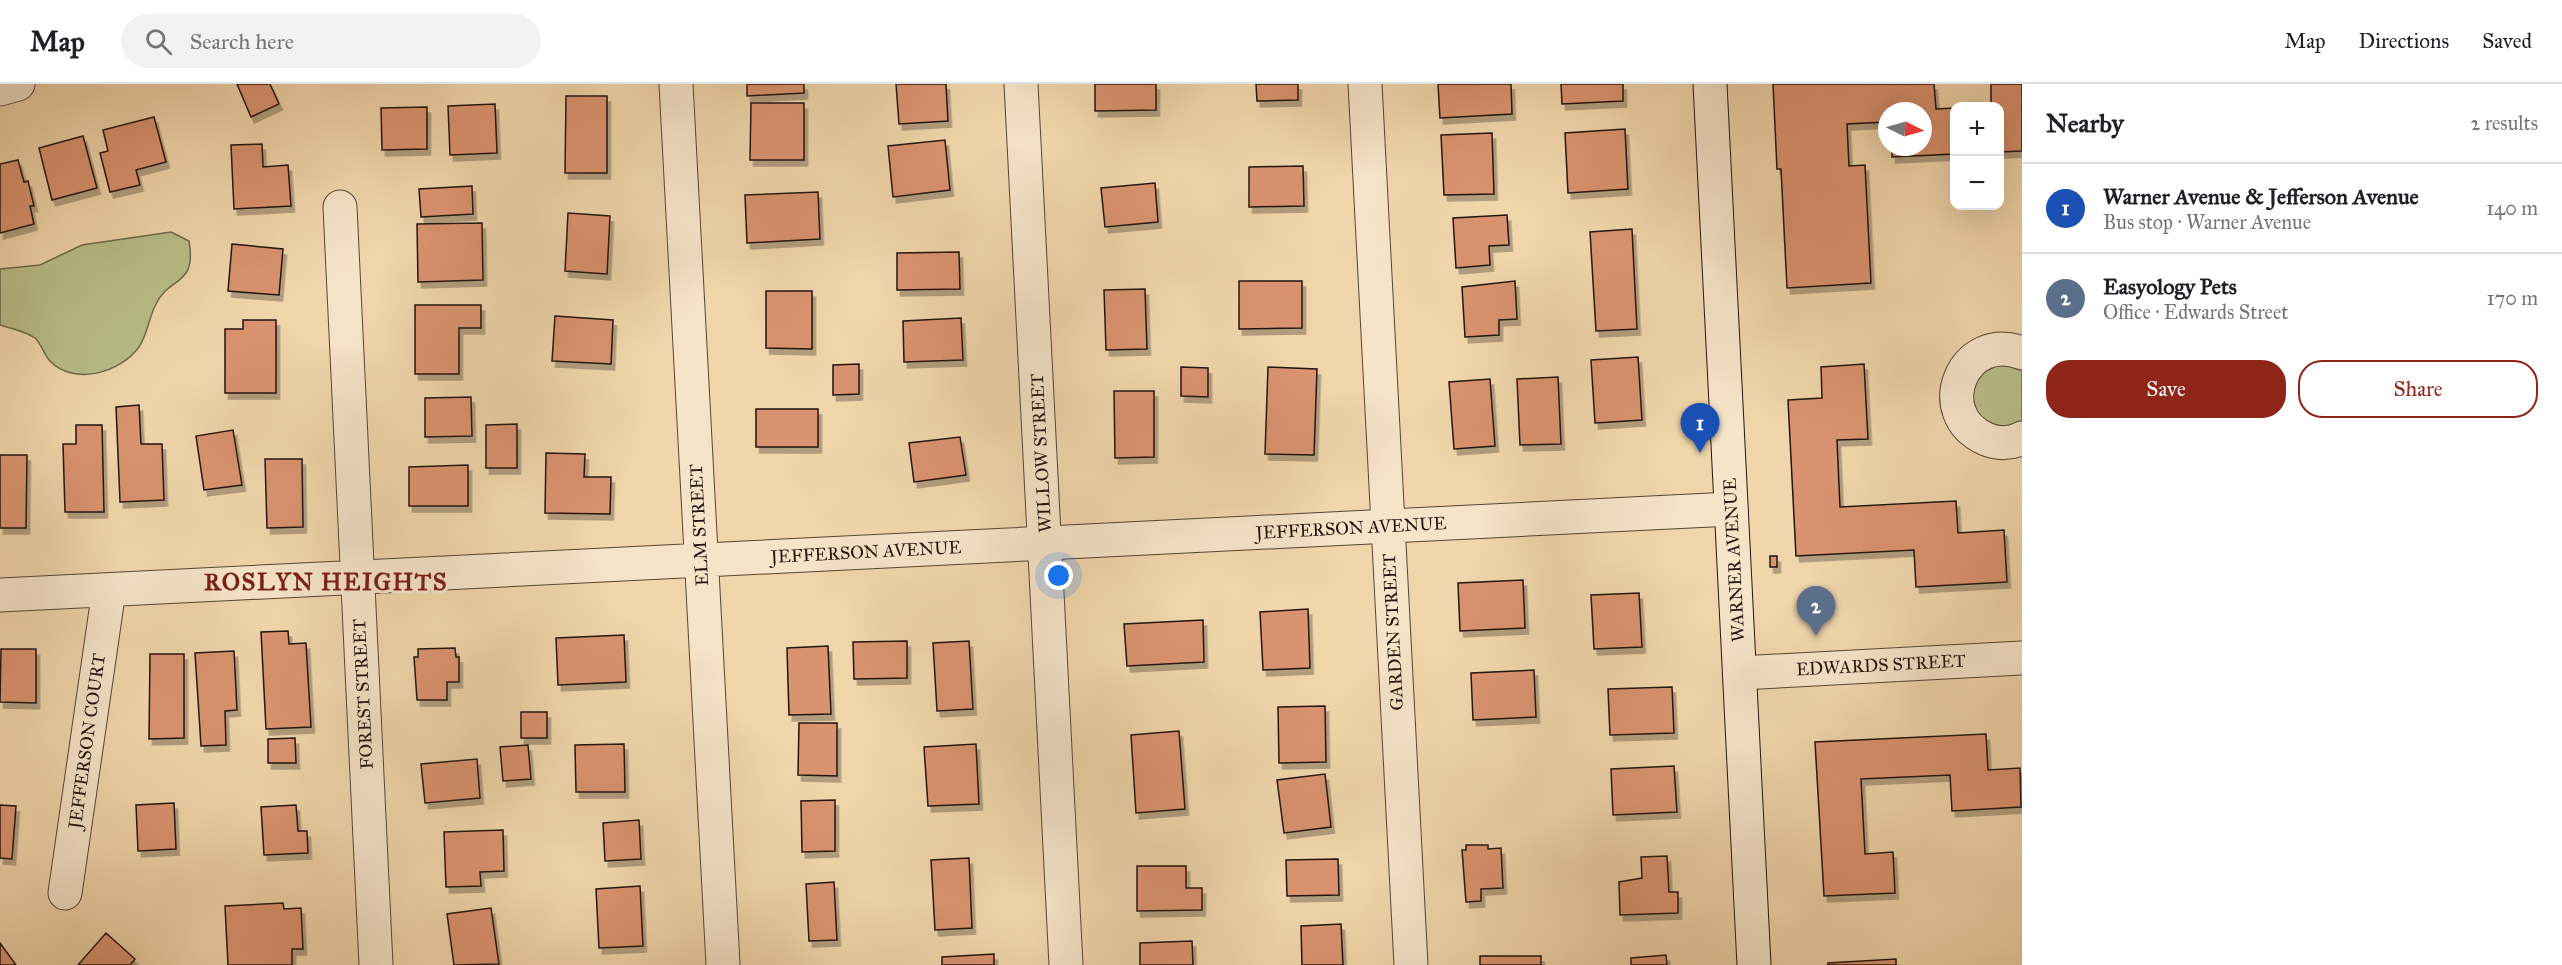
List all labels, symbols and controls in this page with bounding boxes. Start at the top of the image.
search box [121,14,541,68]
text: Map [30,24,85,59]
icon: search [142,25,175,58]
text: Search here [190,28,294,55]
text: Map [2285,28,2326,54]
text: Directions [2359,28,2449,54]
text: Saved [2482,28,2532,54]
north arrow [1878,102,1932,156]
map controls [1950,102,2004,210]
button: + [1950,102,2004,156]
text: Nearby [2046,107,2124,139]
text: 2 results [2470,111,2538,135]
button: − [1950,156,2004,210]
text: Warner Avenue & Jefferson Avenue [2103,183,2419,210]
text: 1 [2062,196,2069,220]
text: 140 m [2486,196,2538,220]
text: Bus stop · Warner Avenue [2103,210,2311,234]
text: Easyology Pets [2103,273,2237,300]
text: 2 [2061,286,2070,310]
text: 170 m [2487,286,2538,310]
text: Office · Edwards Street [2103,300,2288,324]
button: Save [2046,360,2286,418]
button: Share [2298,360,2538,418]
street label: WILLOW STREET [1026,373,1056,533]
pin: 1 [1680,404,1720,453]
street label: ELM STREET [685,463,713,587]
street label: WARNER AVENUE [1719,477,1749,643]
street label: JEFFERSON AVENUE [1253,512,1447,545]
street label: JEFFERSON AVENUE [768,536,962,569]
street label: GARDEN STREET [1378,553,1408,711]
your location [1044,561,1073,590]
district label: ROSLYN HEIGHTS [204,567,448,597]
pin: 2 [1796,586,1836,636]
street label: FOREST STREET [348,618,378,770]
street label: EDWARDS STREET [1796,650,1966,680]
street label: JEFFERSON COURT [64,652,111,832]

